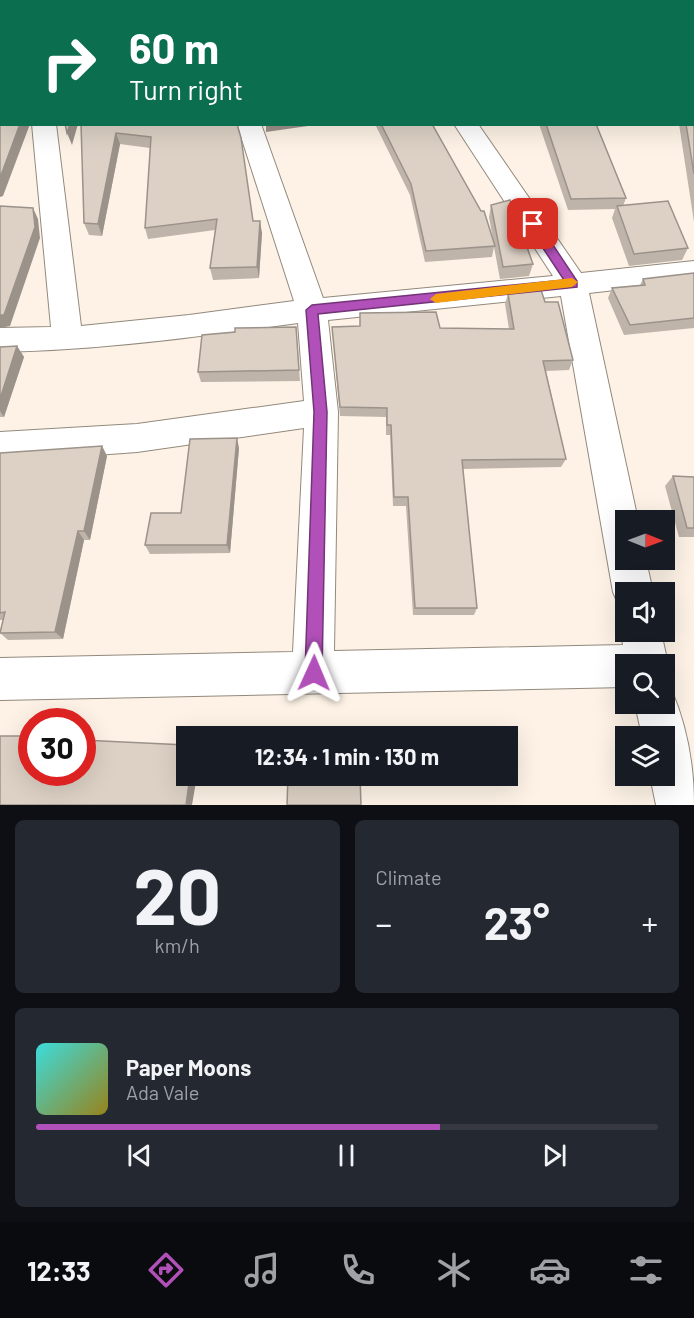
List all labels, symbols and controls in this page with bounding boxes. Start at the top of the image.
text: 60 m [129,22,219,72]
icon: right [30,24,108,102]
text: Turn right [129,73,243,105]
pin [507,198,558,249]
icon: arrive [516,207,549,240]
north arrow [615,510,675,570]
map controls [615,510,675,786]
button: sound [615,582,675,642]
position arrow [282,641,346,705]
button: search [615,654,675,714]
speed limit sign: 30 [18,708,96,786]
button: layers [615,726,675,786]
text: 12:34 · 1 min · 130 m [255,743,439,769]
text: 20 [133,847,221,941]
text: Climate [376,865,442,889]
text: 23° [484,895,550,949]
text: − [376,903,392,943]
text: + [641,903,658,943]
text: km/h [155,933,200,957]
text: Paper Moons [126,1054,251,1080]
text: Ada Vale [126,1080,199,1104]
icon: previous [123,1139,156,1172]
icon: pause [330,1139,363,1172]
icon: next [538,1139,571,1172]
icon: directions [145,1249,187,1291]
icon: music [241,1249,283,1291]
icon: phone [337,1249,379,1291]
icon: climate [433,1249,475,1291]
icon: car [529,1249,571,1291]
icon: filters [625,1249,667,1291]
text: 12:33 [27,1254,91,1286]

